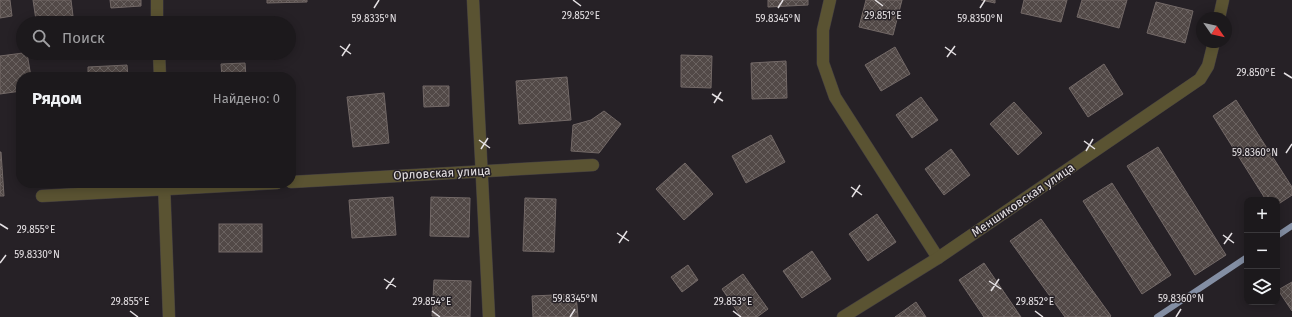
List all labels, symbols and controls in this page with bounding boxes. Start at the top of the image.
text: 29.852°E [562,10,600,22]
text: 29.851°E [864,10,902,22]
north arrow [1196,12,1232,48]
text: 59.8335°N [352,13,396,25]
text: 59.8345°N [755,13,801,25]
text: 59.8350°N [957,13,1003,25]
search box [16,16,296,60]
icon: search [30,27,52,49]
text: Поиск [62,29,105,47]
text: 29.850°E [1236,67,1276,79]
text: Рядом [32,88,82,109]
text: Найдено: 0 [213,91,280,106]
text: 59.8360°N [1232,147,1278,159]
street label: Меншиковская улица [969,160,1077,240]
street label: Орловская улица [393,163,491,183]
map controls [1244,197,1280,305]
button: + [1244,197,1280,233]
text: 29.855°E [17,224,55,236]
button: − [1244,233,1280,269]
text: 59.8330°N [14,249,60,261]
button: layers [1244,269,1280,305]
text: 59.8345°N [552,293,598,305]
text: 59.8360°N [1158,293,1204,305]
text: 29.855°E [111,296,149,308]
text: 29.854°E [413,296,451,308]
text: 29.853°E [714,296,752,308]
text: 29.852°E [1016,296,1054,308]

